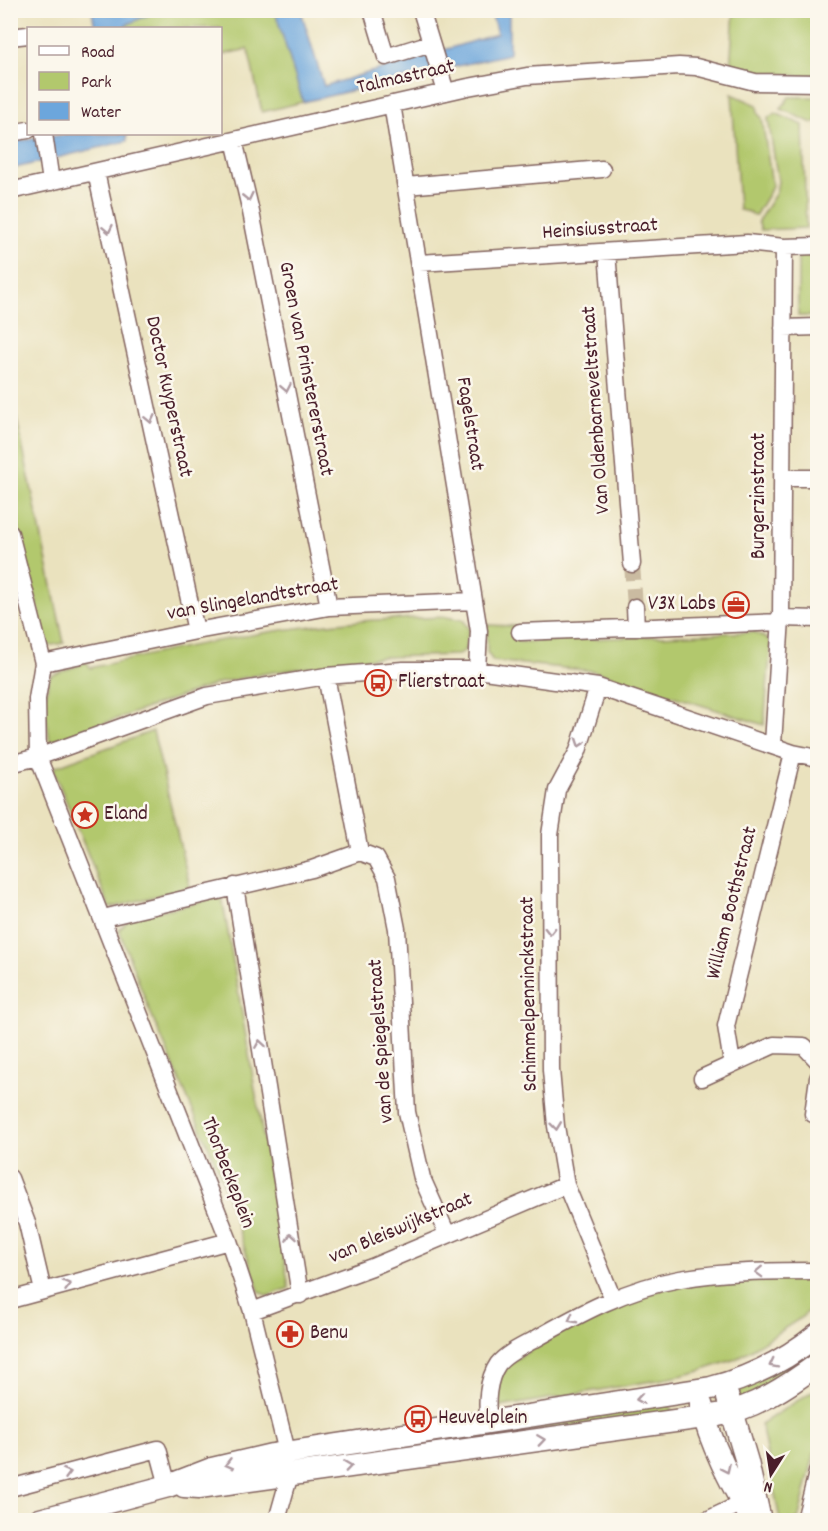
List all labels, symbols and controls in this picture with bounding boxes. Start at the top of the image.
legend [27,27,222,135]
text: Road [81,41,115,66]
street label: Talmastraat [354,52,458,104]
text: Park [81,71,112,96]
text: Water [81,101,121,126]
one-way arrow [240,192,253,202]
street label: Heinsiusstraat [541,211,659,249]
one-way arrow [101,224,114,234]
street label: Groen van Prinstererstraat [269,259,341,479]
street label: Van Oldenbarneveltstraat [575,305,619,515]
street label: Doctor Kuyperstraat [136,314,200,481]
street label: Fagelstraat [447,375,491,473]
one-way arrow [279,383,292,393]
one-way arrow [143,414,156,424]
street label: Burgerzinstraat [745,433,775,559]
street label: van Slingelandtstraat [165,570,341,630]
place label: V3X Labs [648,590,716,620]
office icon: V3X Labs [721,590,751,620]
bus stop icon: Flierstraat [363,668,393,698]
place label: Flierstraat [398,668,485,698]
one-way arrow [575,737,588,747]
place icon: Eland [70,800,100,830]
place label: Eland [104,800,148,830]
street label: William Boothstraat [699,823,767,983]
street label: Schimmelpenninckstraat [513,896,547,1092]
one-way arrow [544,927,556,936]
street label: van de Spiegelstraat [361,958,403,1124]
one-way arrow [255,1040,267,1049]
street label: Thorbeckeplein [192,1113,262,1233]
one-way arrow [550,1122,562,1131]
street label: van Bleiswijkstraat [325,1185,478,1273]
one-way arrow [285,1232,297,1242]
one-way arrow [755,1266,764,1278]
one-way arrow [62,1279,72,1292]
one-way arrow [568,1312,578,1323]
pharmacy icon: Benu [275,1319,305,1349]
place label: Benu [310,1319,348,1349]
one-way arrow [769,1357,779,1368]
one-way arrow [635,1392,645,1405]
bus stop icon: Heuvelplein [403,1404,433,1434]
place label: Heuvelplein [438,1404,528,1434]
one-way arrow [537,1435,546,1447]
north arrow [741,1444,801,1504]
one-way arrow [225,1457,235,1470]
one-way arrow [344,1461,353,1473]
one-way arrow [719,1463,731,1474]
one-way arrow [62,1467,72,1480]
text: N [762,1474,775,1498]

